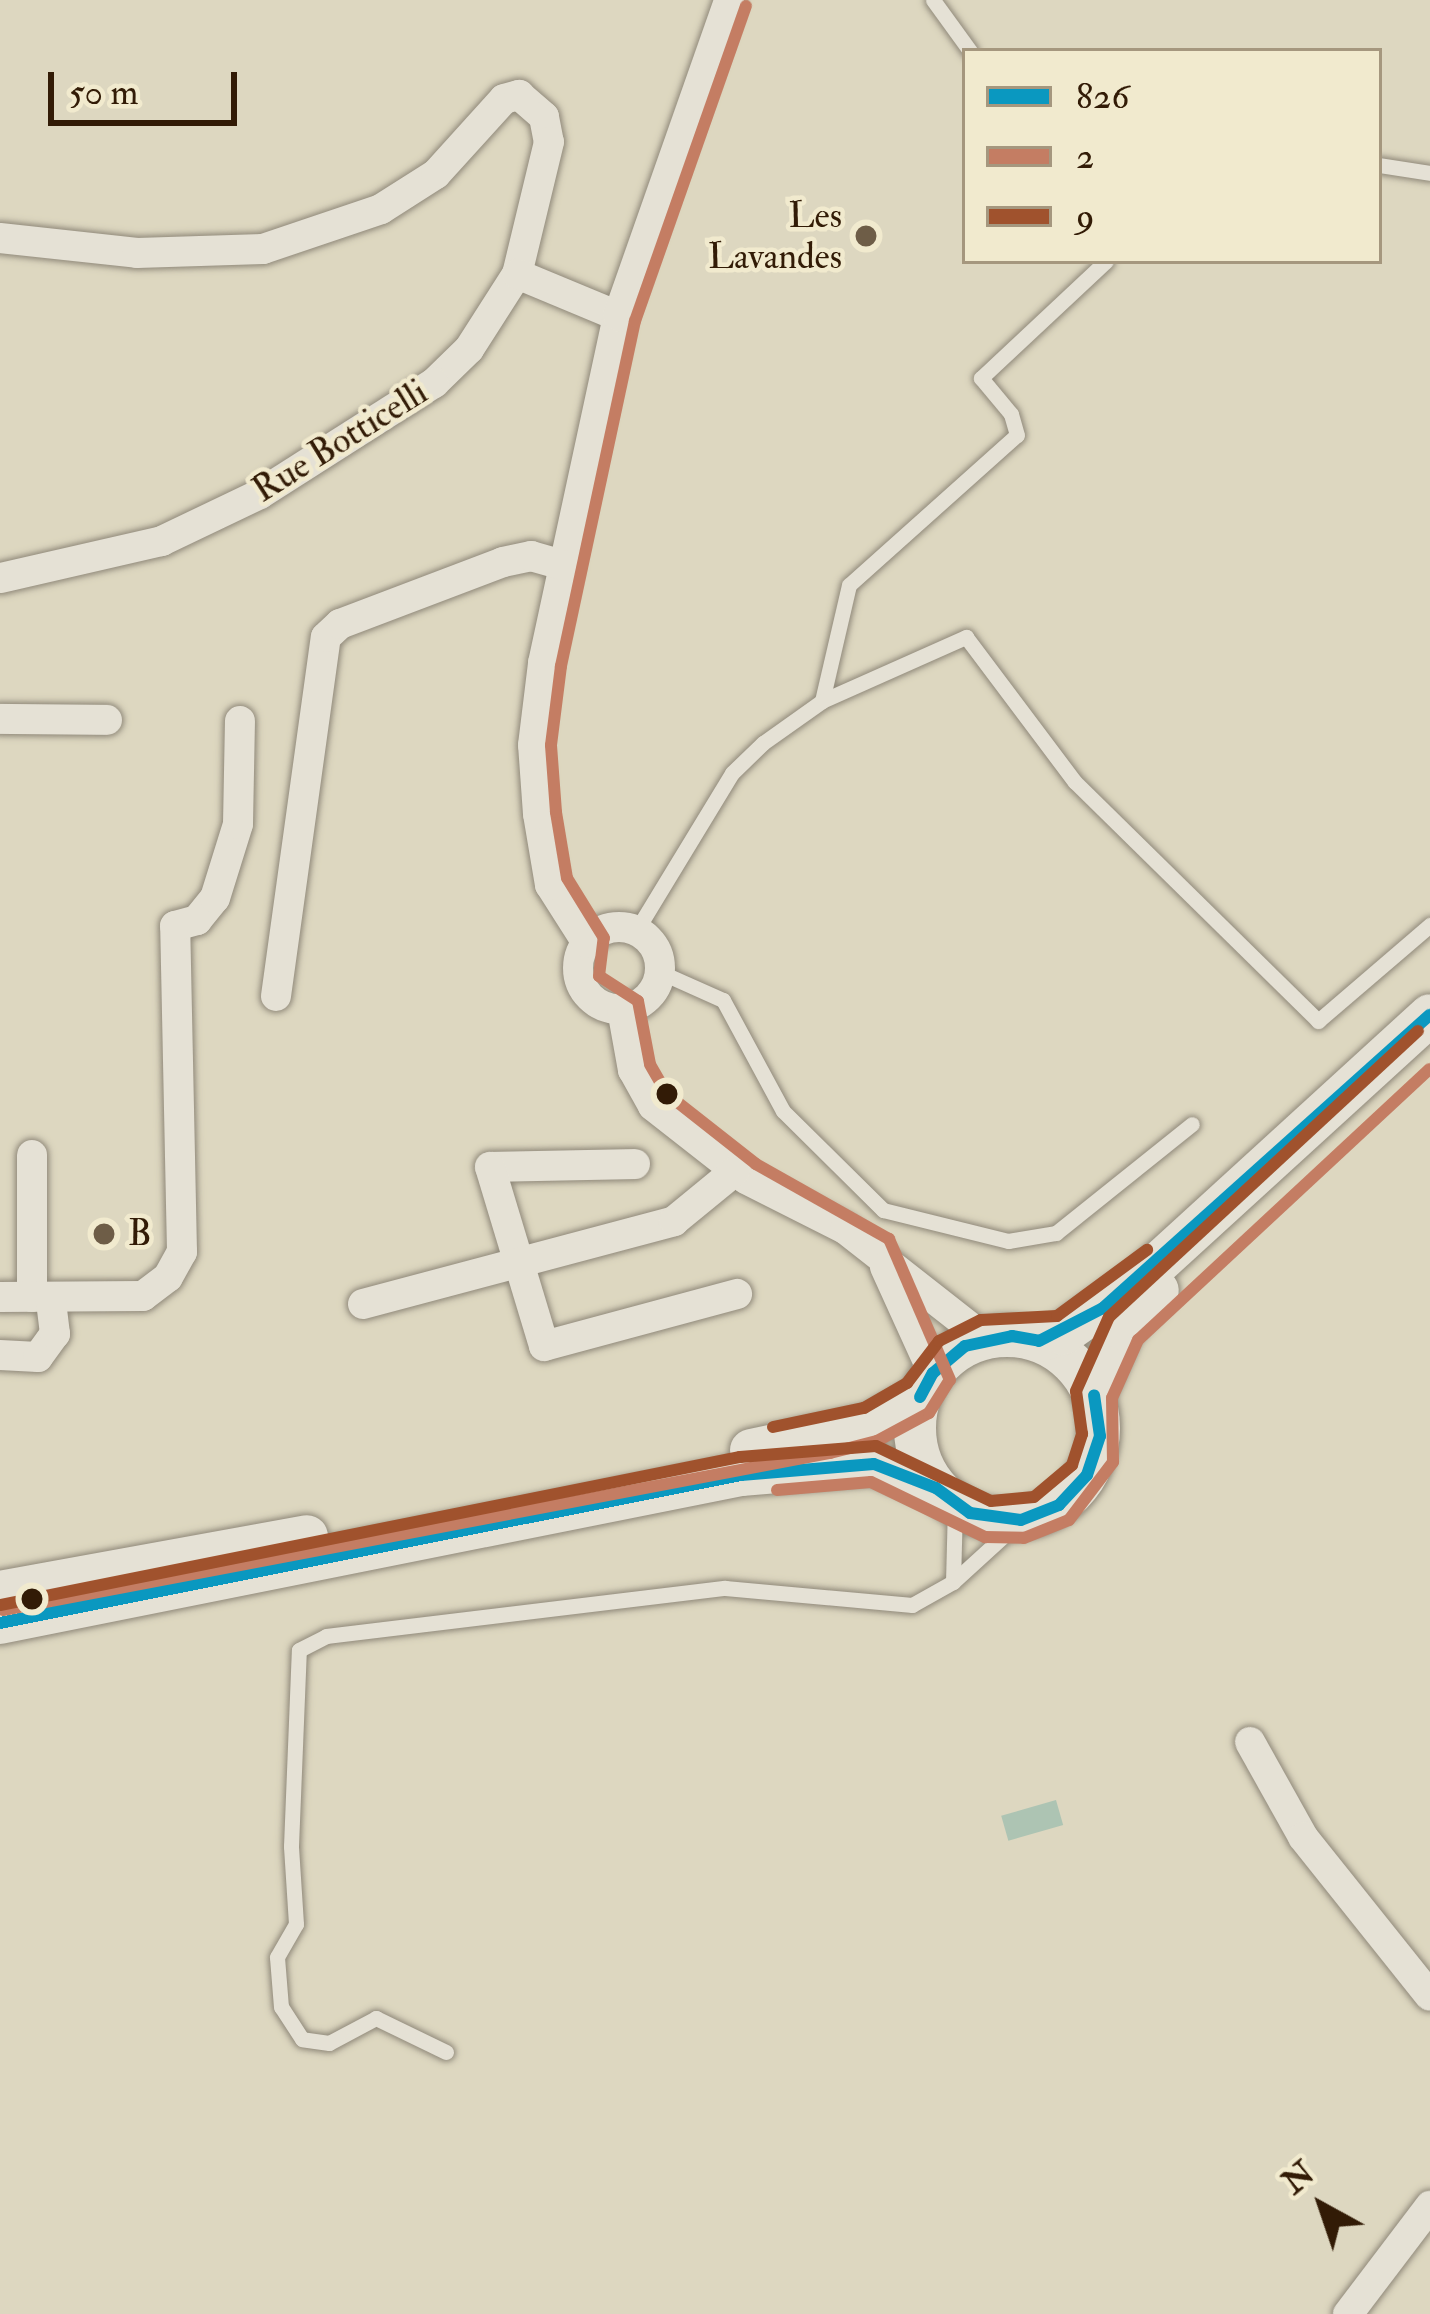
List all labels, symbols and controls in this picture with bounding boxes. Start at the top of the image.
scale bar [54,48,243,122]
legend [962,48,1382,264]
text: 50 m [69,70,138,115]
text: 826 [1076,74,1129,119]
text: 2 [1076,134,1094,179]
place label: Les Lavandes [708,193,842,278]
text: 9 [1076,194,1094,239]
marker: Les Lavandes [853,223,879,249]
street label: Rue Botticelli [245,370,435,512]
unlabelled marker [656,1083,678,1105]
place label: B [128,1212,152,1256]
marker: B [91,1221,117,1247]
unlabelled marker [21,1588,43,1610]
north arrow [1262,2146,1382,2266]
text: N [1274,2153,1323,2203]

